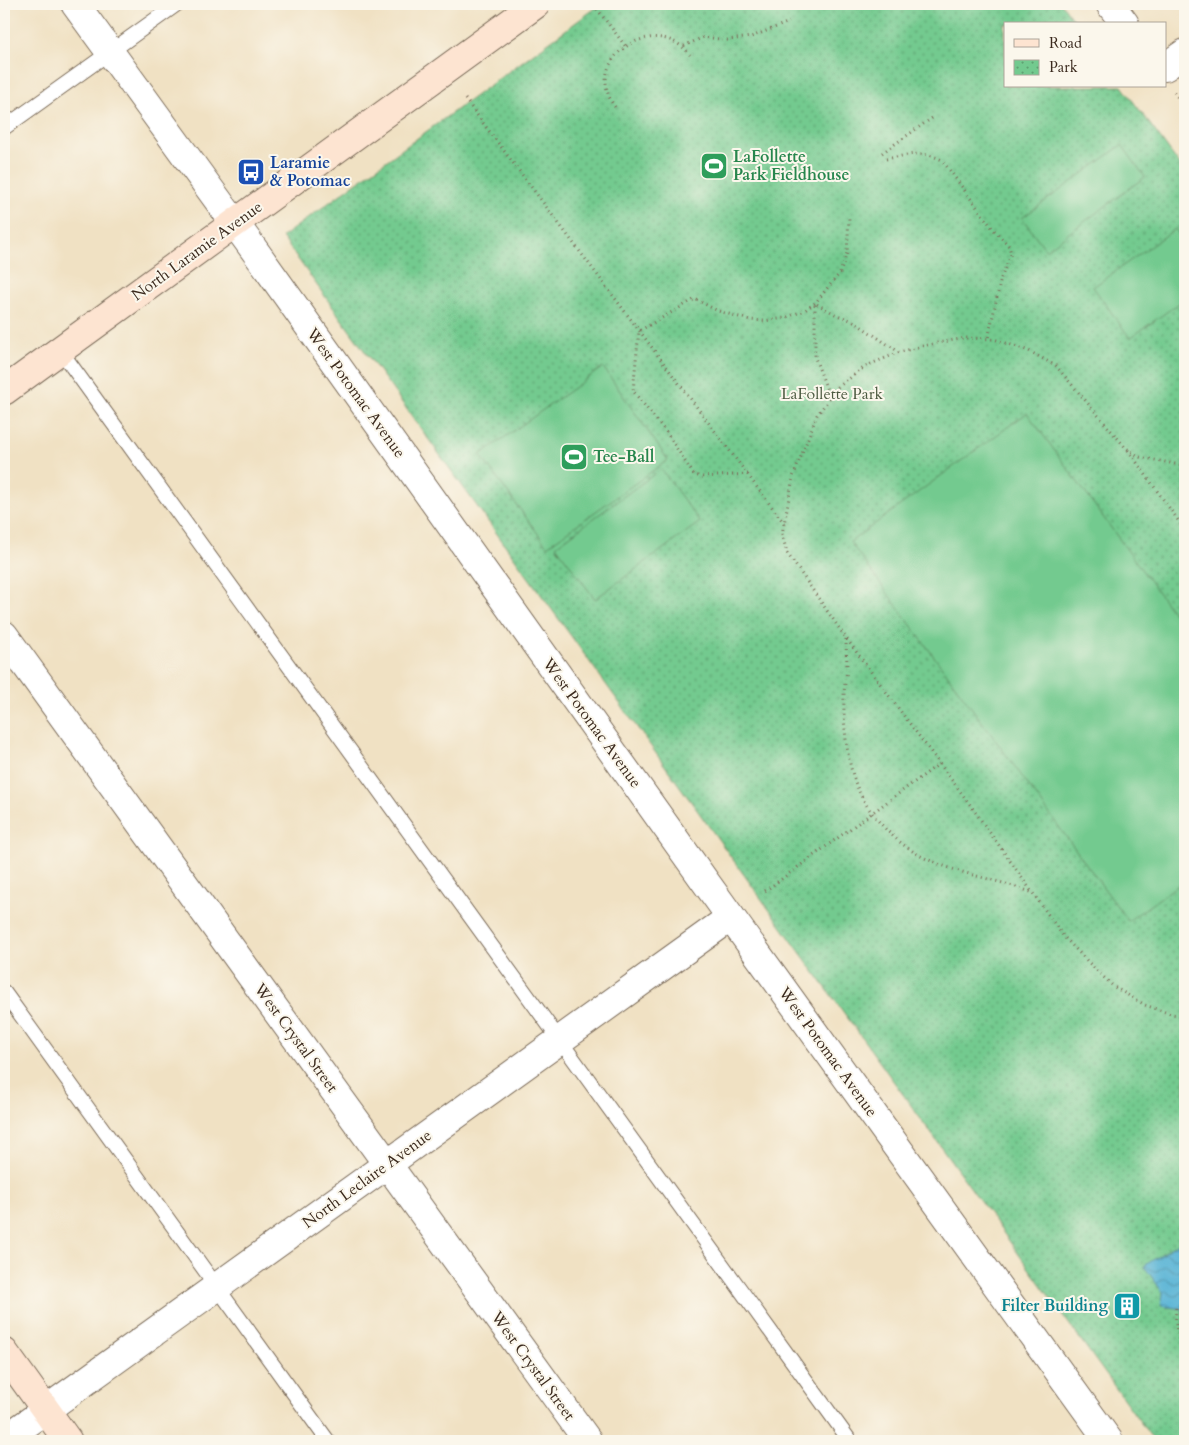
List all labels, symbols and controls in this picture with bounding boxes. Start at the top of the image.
legend [1004,22,1166,88]
text: Road [1049,33,1082,53]
text: Park [1049,57,1078,77]
place label: LaFollette Park Fieldhouse [733,146,850,186]
sports icon: LaFollette Park Fieldhouse [699,151,729,181]
place label: Laramie & Potomac [270,152,351,192]
bus stop icon: Laramie & Potomac [236,157,266,187]
street label: North Laramie Avenue [127,196,267,306]
street label: West Potomac Avenue [301,323,411,462]
park label: LaFollette Park [781,383,884,405]
sports icon: Tee-Ball [559,442,589,472]
place label: Tee-Ball [593,446,655,468]
street label: West Potomac Avenue [537,653,647,792]
street label: West Crystal Street [248,978,343,1097]
street label: West Potomac Avenue [773,982,883,1121]
street label: North Leclaire Avenue [298,1124,436,1234]
building icon: Filter Building [1112,1291,1142,1321]
place label: Filter Building [1001,1295,1108,1317]
street label: West Crystal Street [485,1306,580,1425]

